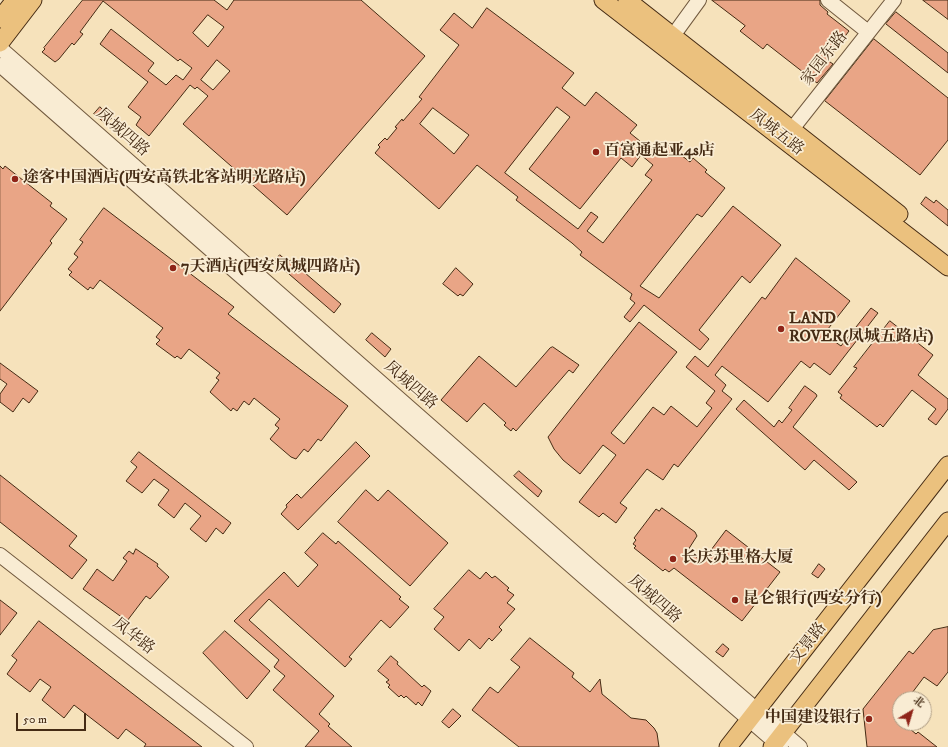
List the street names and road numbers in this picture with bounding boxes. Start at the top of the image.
street label: 家园东路 [798,28,852,90]
street label: 凤城四路 [92,105,152,161]
street label: 凤城五路 [745,106,807,160]
street label: 凤城四路 [380,358,440,414]
street label: 凤城四路 [624,572,684,628]
street label: 凤华路 [108,615,158,659]
street label: 文景路 [787,619,831,669]

